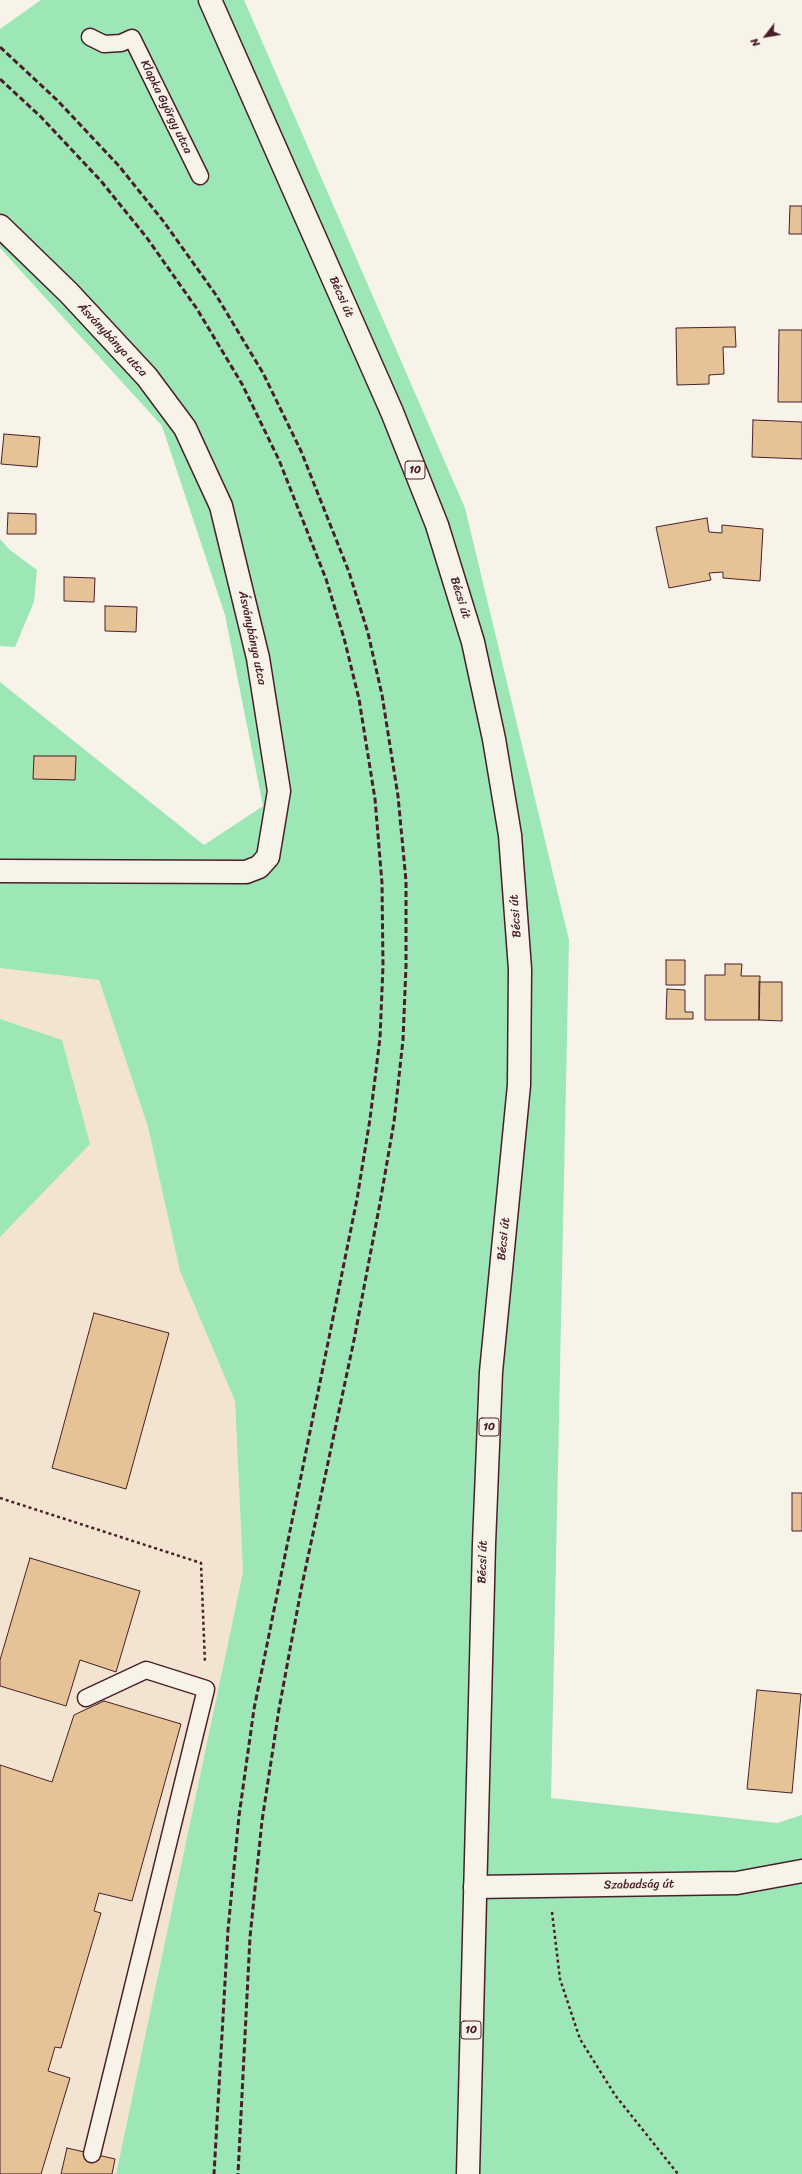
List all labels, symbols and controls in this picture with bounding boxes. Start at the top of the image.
north arrow [746,16,786,56]
text: N [745,34,765,51]
street label: Klapka György utca [137,58,195,156]
street label: Bécsi út [326,274,356,320]
street label: Ásványbánya utca [74,300,150,380]
road number: 10 [405,461,425,479]
street label: Bécsi út [447,575,473,621]
street label: Ásványbánya utca [235,590,269,686]
street label: Bécsi út [507,894,525,938]
street label: Bécsi út [495,1217,513,1261]
road number: 10 [479,1418,499,1436]
street label: Bécsi út [475,1540,491,1584]
street label: Szabadság út [604,1877,674,1893]
road number: 10 [461,2021,481,2039]

